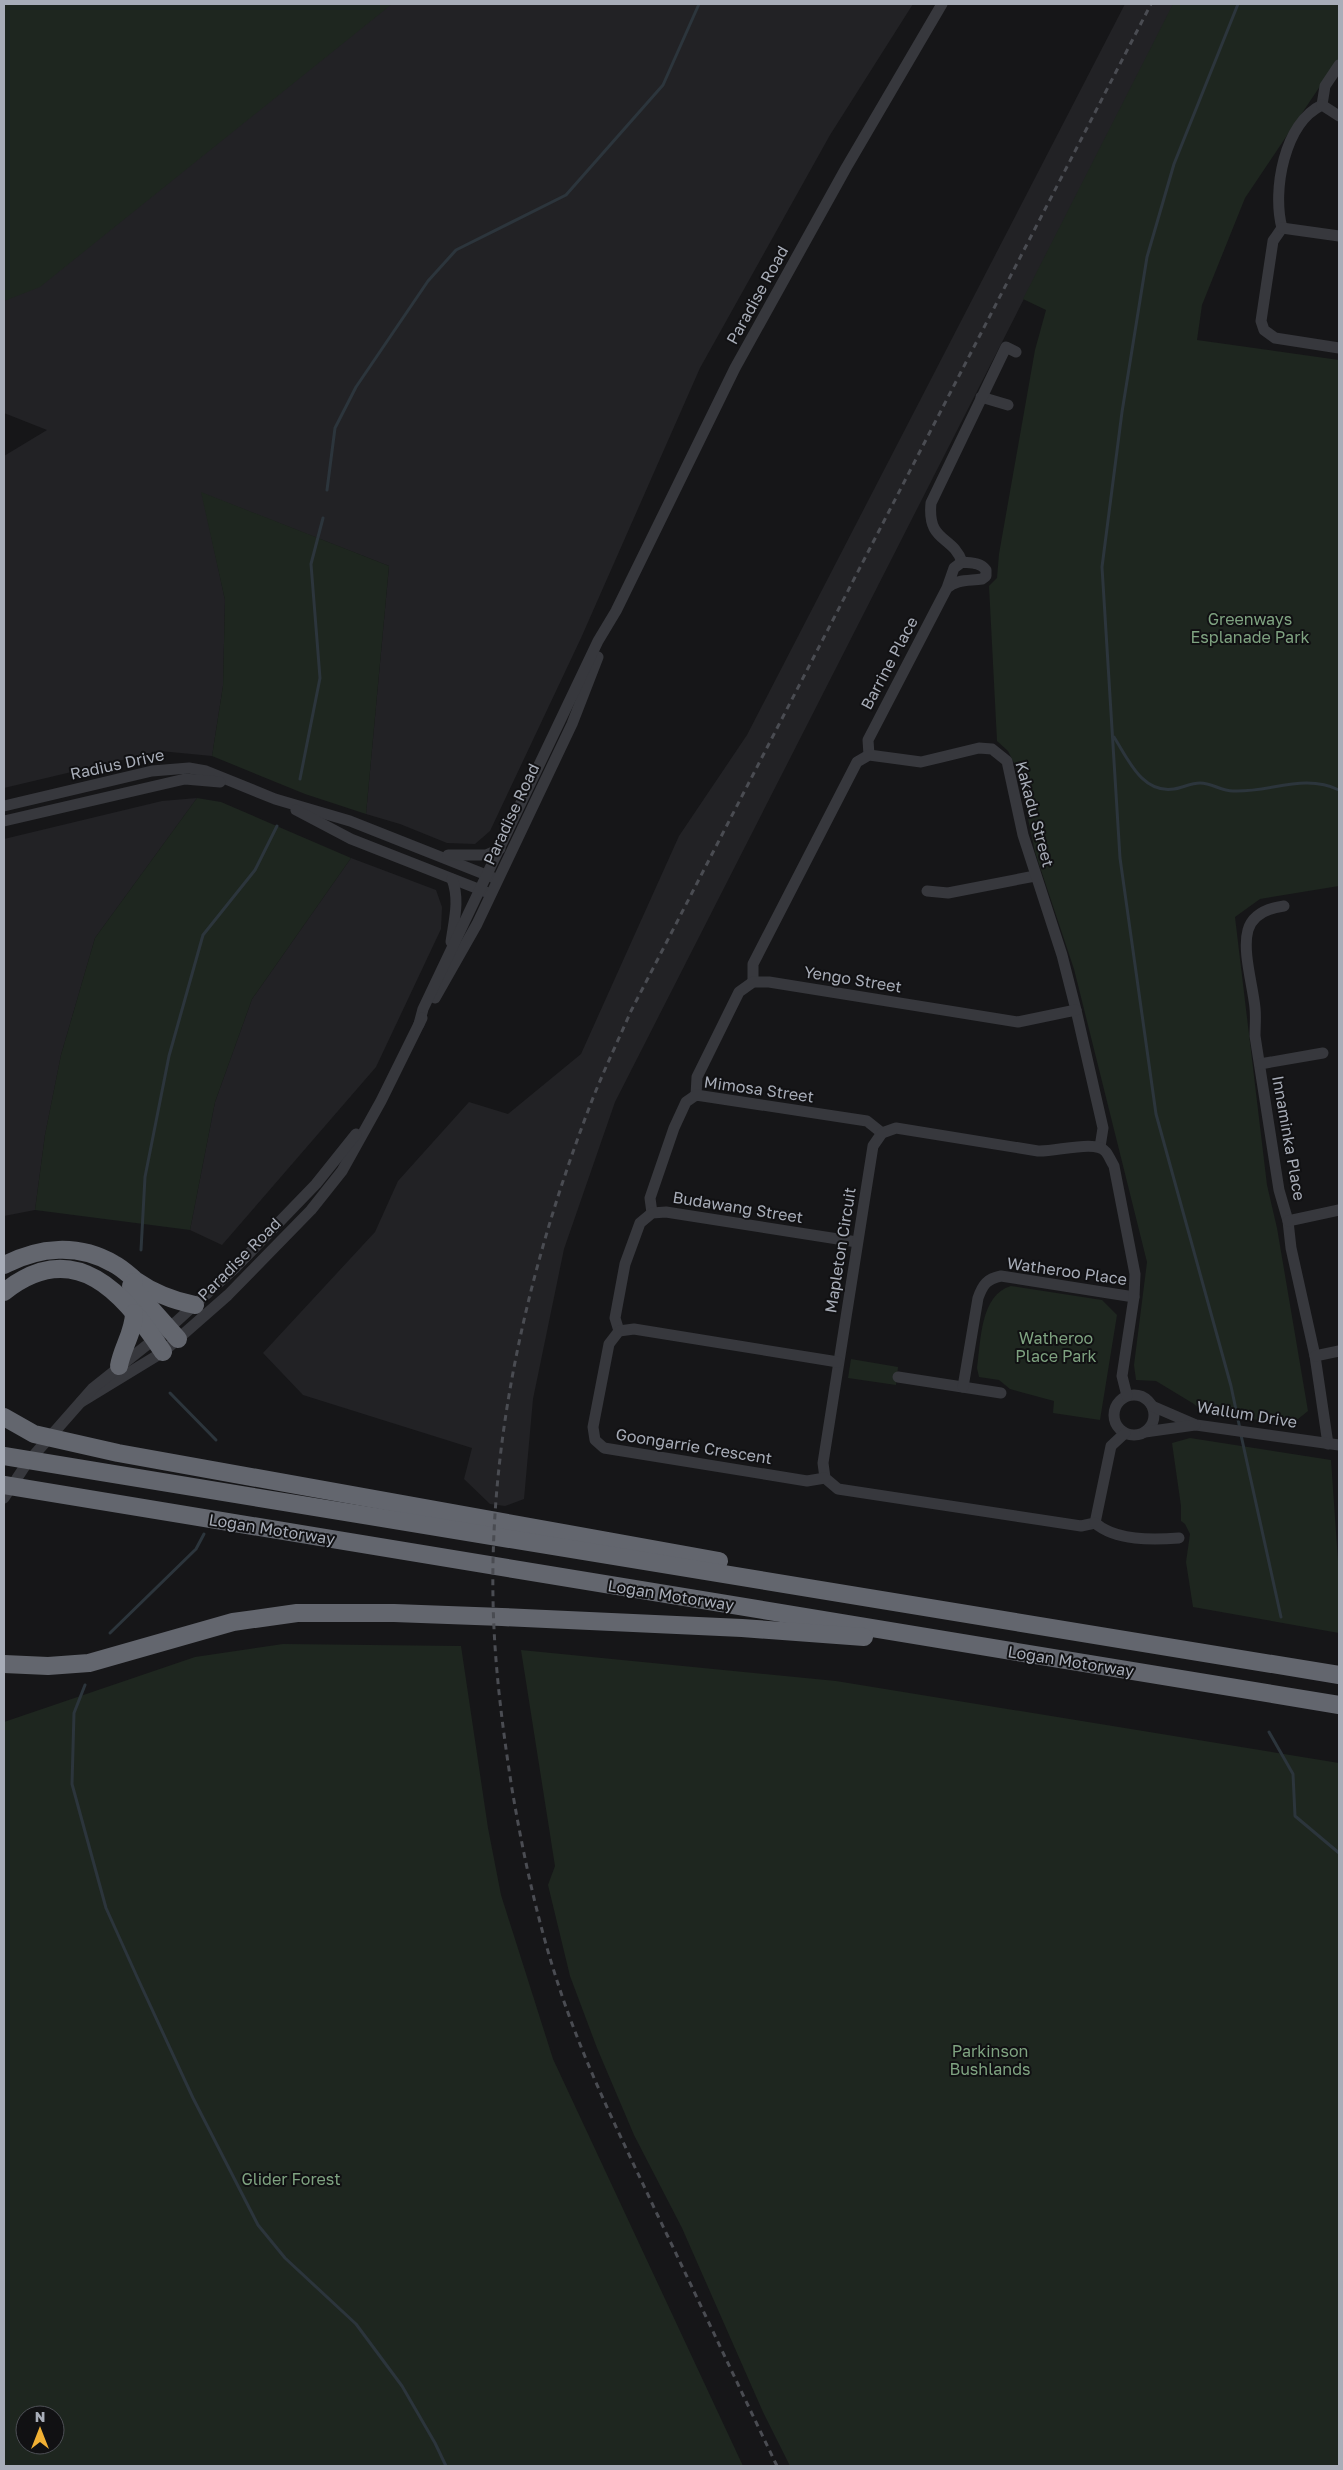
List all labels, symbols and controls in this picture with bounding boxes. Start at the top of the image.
street label: Paradise Road [722,242,792,348]
park label: Greenways Esplanade Park [1191,609,1309,647]
street label: Barrine Place [856,613,922,713]
street label: Radius Drive [68,744,166,784]
street label: Kakadu Street [1011,759,1059,869]
street label: Paradise Road [479,760,543,868]
street label: Yengo Street [803,961,903,997]
street label: Mimosa Street [703,1071,815,1107]
street label: Innaminka Place [1268,1074,1310,1202]
street label: Mapleton Circuit [820,1186,860,1314]
street label: Budawang Street [671,1187,805,1227]
street label: Paradise Road [193,1213,285,1305]
street label: Watheroo Place [1006,1253,1128,1289]
park label: Watheroo Place Park [1015,1328,1097,1366]
street label: Wallum Drive [1195,1396,1299,1432]
street label: Goongarrie Crescent [614,1424,774,1468]
street label: Logan Motorway [207,1509,337,1549]
street label: Logan Motorway [606,1575,736,1615]
street label: Logan Motorway [1006,1641,1136,1681]
park label: Parkinson Bushlands [949,2041,1031,2079]
park label: Glider Forest [241,2169,341,2189]
north arrow [15,2405,65,2455]
text: N [35,2408,45,2425]

